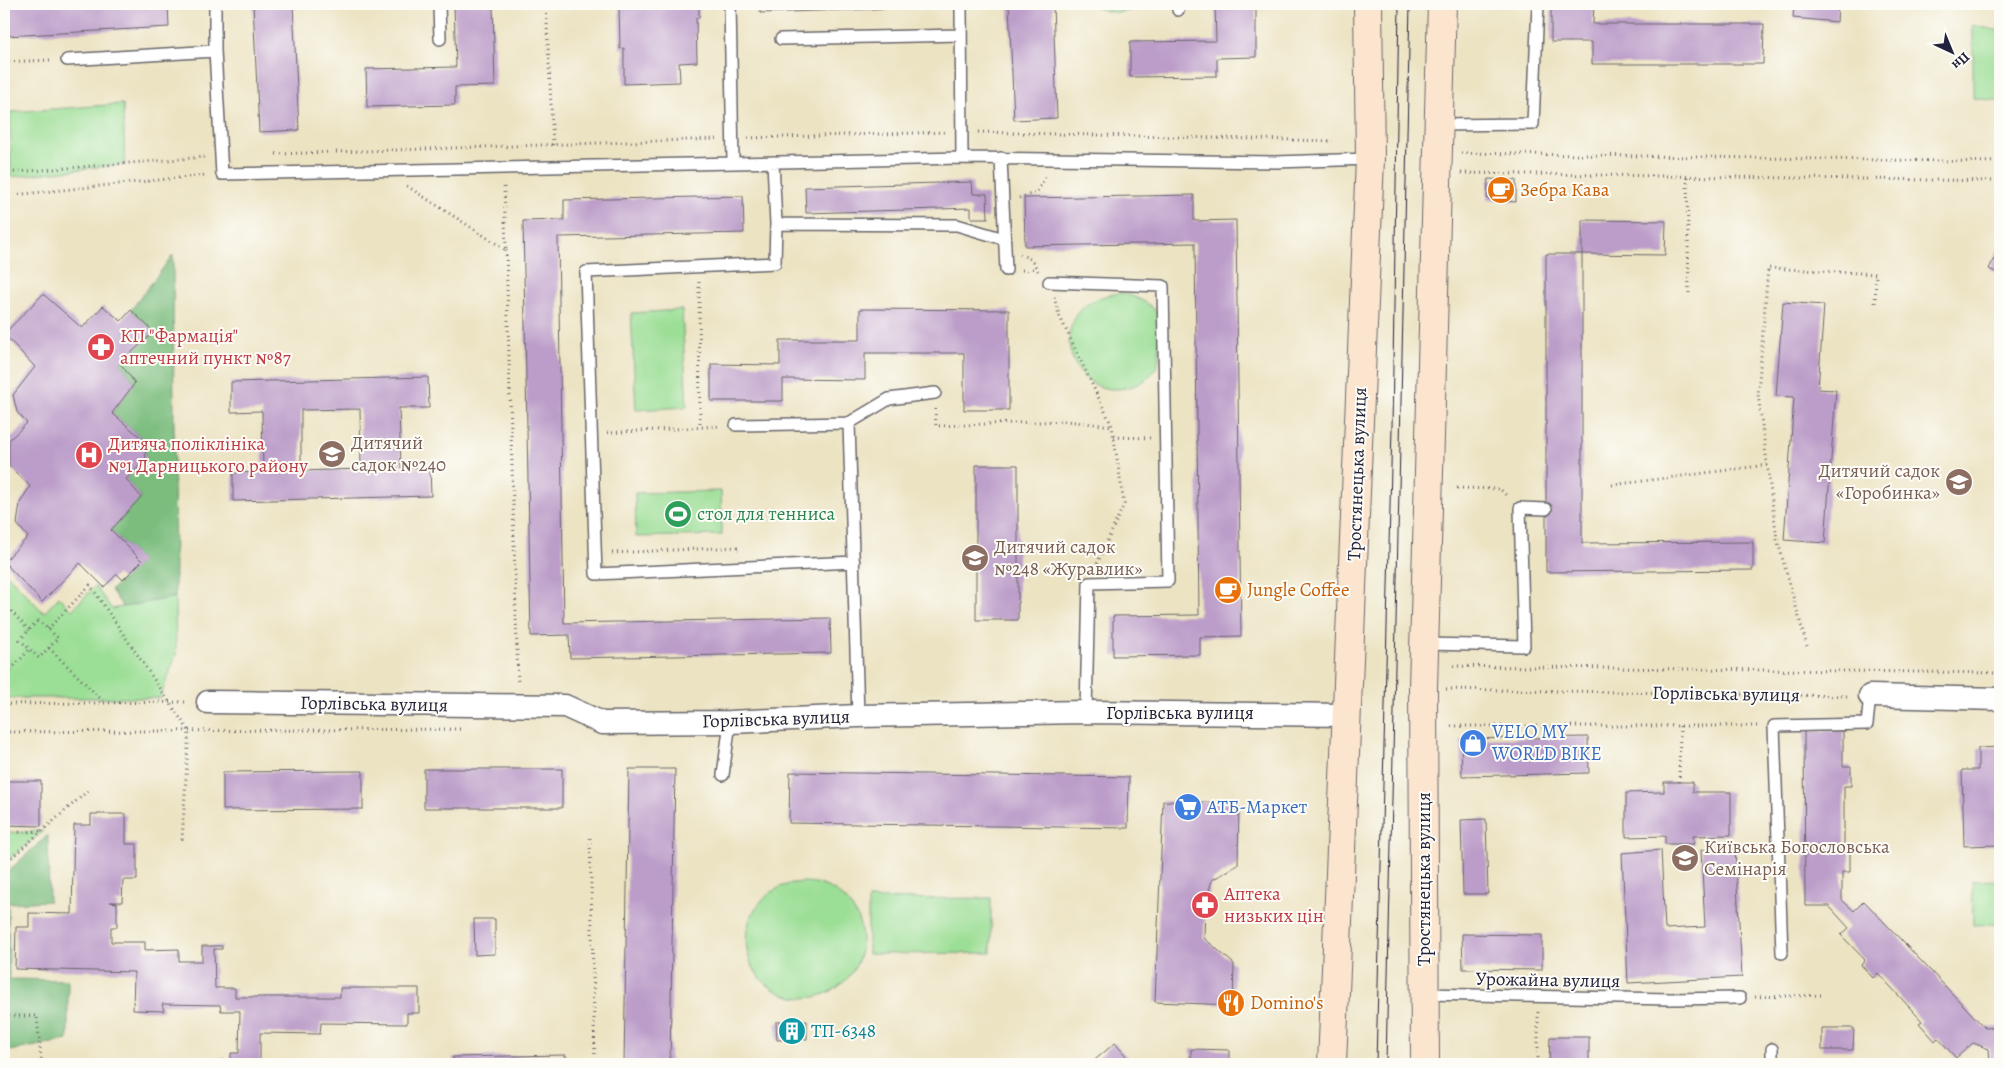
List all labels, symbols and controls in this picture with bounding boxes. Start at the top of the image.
north arrow [1926,28,1976,78]
text: Пн [1947,48,1974,74]
cafe icon: Зебра Кава [1486,175,1516,205]
place label: Зебра Кава [1520,177,1610,203]
place label: КП "Фармація" аптечний пункт №87 [120,323,291,371]
pharmacy icon: КП "Фармація" аптечний пункт №87 [86,332,116,362]
street label: Тростянецька вулиця [1341,387,1373,561]
place label: Дитячий садок №240 [351,430,446,478]
place label: Дитяча поліклініка №1 Дарницького району [108,431,308,479]
school or university icon: Дитячий садок №240 [317,439,347,469]
hospital icon: Дитяча поліклініка №1 Дарницького району [74,440,104,470]
place label: Дитячий садок «Горобинка» [1818,458,1940,506]
school or university icon: Дитячий садок «Горобинка» [1944,467,1974,497]
sports icon: стол для тенниса [663,499,693,529]
place label: стол для тенниса [697,501,836,527]
place label: Дитячий садок №248 «Журавлик» [994,534,1143,582]
school or university icon: Дитячий садок №248 «Журавлик» [960,543,990,573]
cafe icon: Jungle Coffee [1213,575,1243,605]
place label: Jungle Coffee [1247,577,1349,603]
street label: Горлівська вулиця [1652,680,1800,708]
street label: Горлівська вулиця [300,690,448,718]
street label: Горлівська вулиця [1106,700,1254,726]
street label: Горлівська вулиця [702,703,850,735]
place label: VELO MY WORLD BIKE [1491,719,1602,767]
shop icon: VELO MY WORLD BIKE [1458,728,1488,758]
supermarket icon: АТБ-Маркет [1173,792,1203,822]
street label: Тростянецька вулиця [1411,792,1437,966]
place label: АТБ-Маркет [1206,794,1308,820]
place label: Київська Богословська Семінарія [1704,834,1890,882]
school or university icon: Київська Богословська Семінарія [1670,843,1700,873]
place label: Аптека низьких цін [1223,881,1324,929]
pharmacy icon: Аптека низьких цін [1190,890,1220,920]
street label: Урожайна вулиця [1475,966,1621,994]
restaurant icon: Domino's [1216,988,1246,1018]
place label: Domino's [1250,990,1324,1016]
building icon: ТП-6348 [777,1016,807,1046]
place label: ТП-6348 [811,1018,876,1044]

